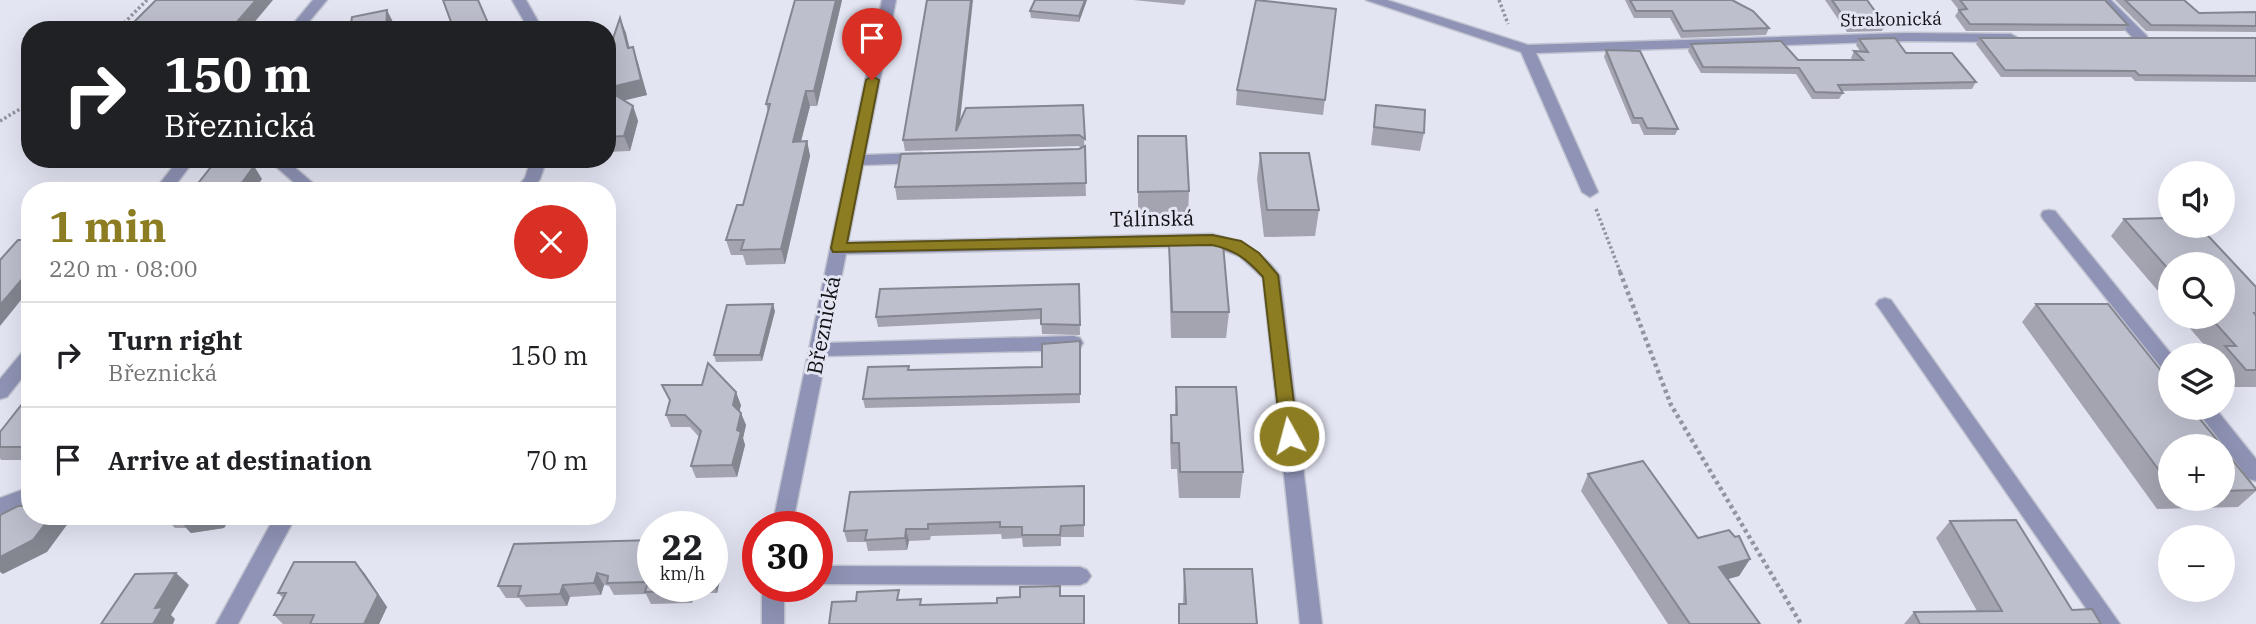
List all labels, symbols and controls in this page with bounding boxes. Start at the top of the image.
street label: Strakonická [1840,7,1942,31]
pin [842,8,902,80]
icon: arrive [853,19,891,57]
text: 150 m [164,42,311,105]
icon: right [49,49,140,140]
text: Březnická [164,104,316,146]
map controls [2158,161,2235,602]
button: sound [2158,161,2235,238]
text: 1 min [49,199,167,254]
street label: Tálínská [1109,203,1195,233]
button: close [514,205,588,279]
button: search [2158,252,2235,329]
text: 220 m · 08:00 [49,253,198,283]
street label: Březnická [800,273,846,377]
text: Turn right [108,323,242,357]
icon: right [49,336,87,374]
text: 150 m [510,338,588,372]
button: layers [2158,343,2235,420]
text: Březnická [108,357,217,387]
position arrow [1252,399,1326,473]
button: + [2158,434,2235,511]
icon: arrive [49,441,87,479]
text: Arrive at destination [108,443,372,477]
text: 70 m [526,443,588,477]
speed limit sign: 30 [742,511,833,602]
text: 22 [661,524,704,570]
button: − [2158,525,2235,602]
text: km/h [660,562,705,585]

